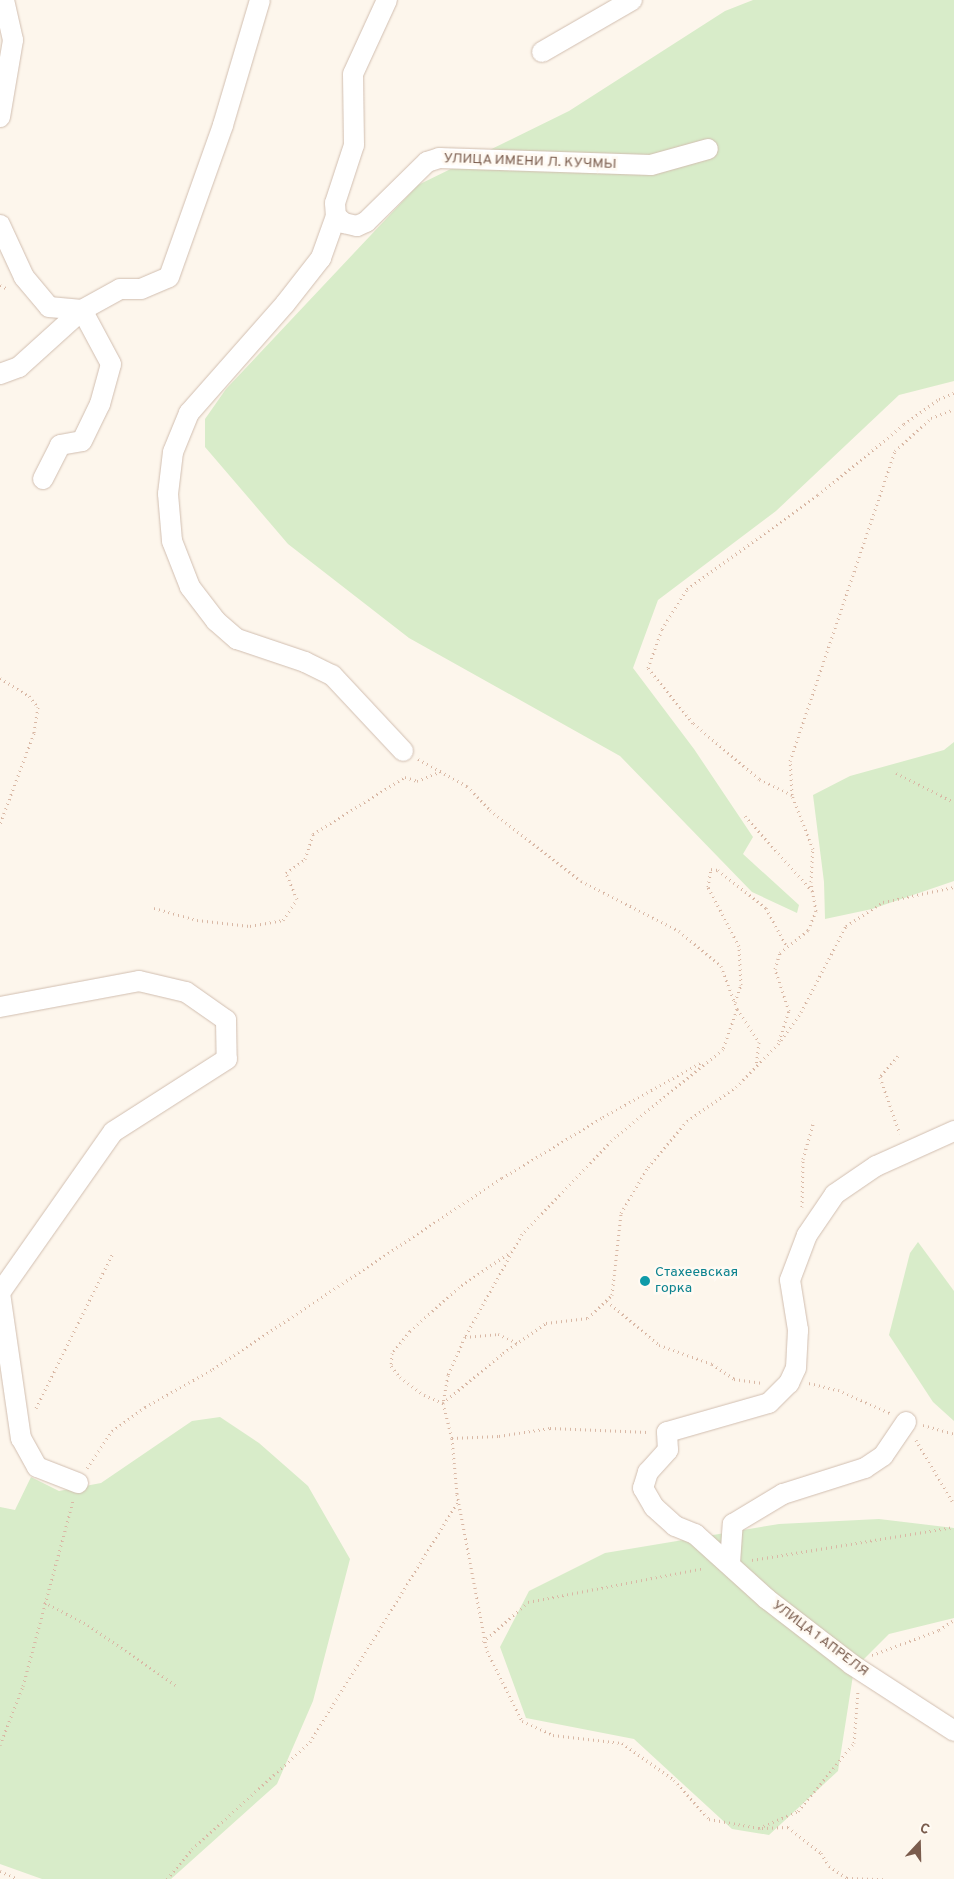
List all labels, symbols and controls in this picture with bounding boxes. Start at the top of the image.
street label: УЛИЦА ИМЕНИ Л. КУЧМЫ [443,151,617,173]
place label: Стахеевская горка [655,1265,738,1298]
marker: Стахеевская горка [639,1275,651,1287]
street label: УЛИЦА 1 АПРЕЛЯ [768,1597,872,1681]
north arrow [894,1819,944,1869]
text: С [917,1820,932,1839]

